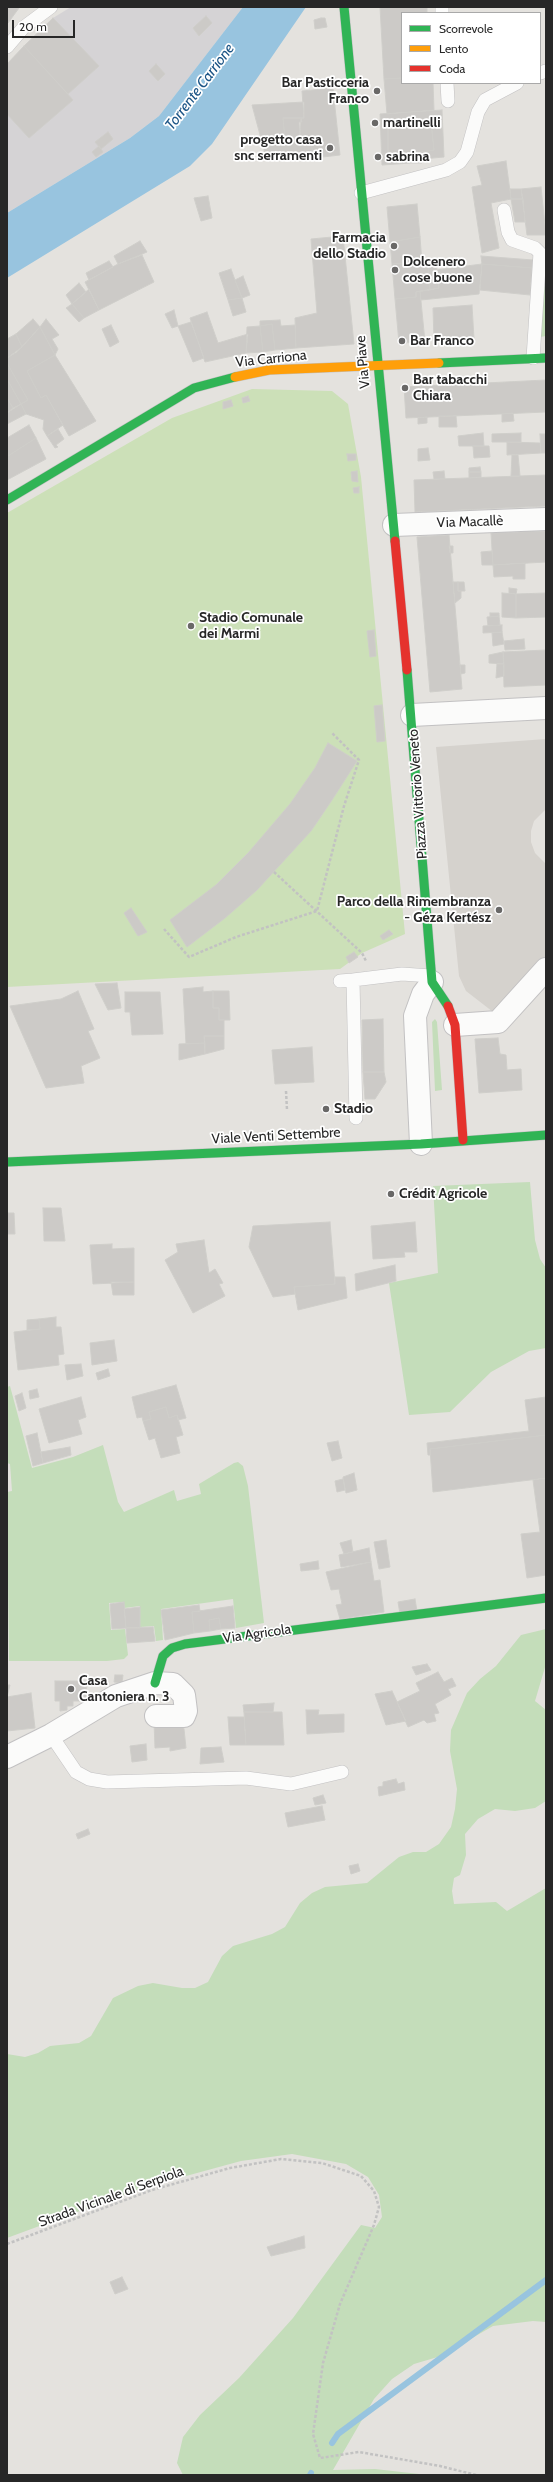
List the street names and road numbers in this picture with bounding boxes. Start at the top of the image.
street label: Via Piave [352,335,374,389]
street label: Via Carriona [235,347,307,371]
street label: Via Macallè [436,512,504,532]
street label: Piazza Vittorio Veneto [405,728,431,860]
street label: Viale Venti Settembre [211,1124,341,1148]
street label: Via Agricola [222,1621,292,1647]
street label: Strada Vicinale di Serpiola [36,2163,186,2231]

